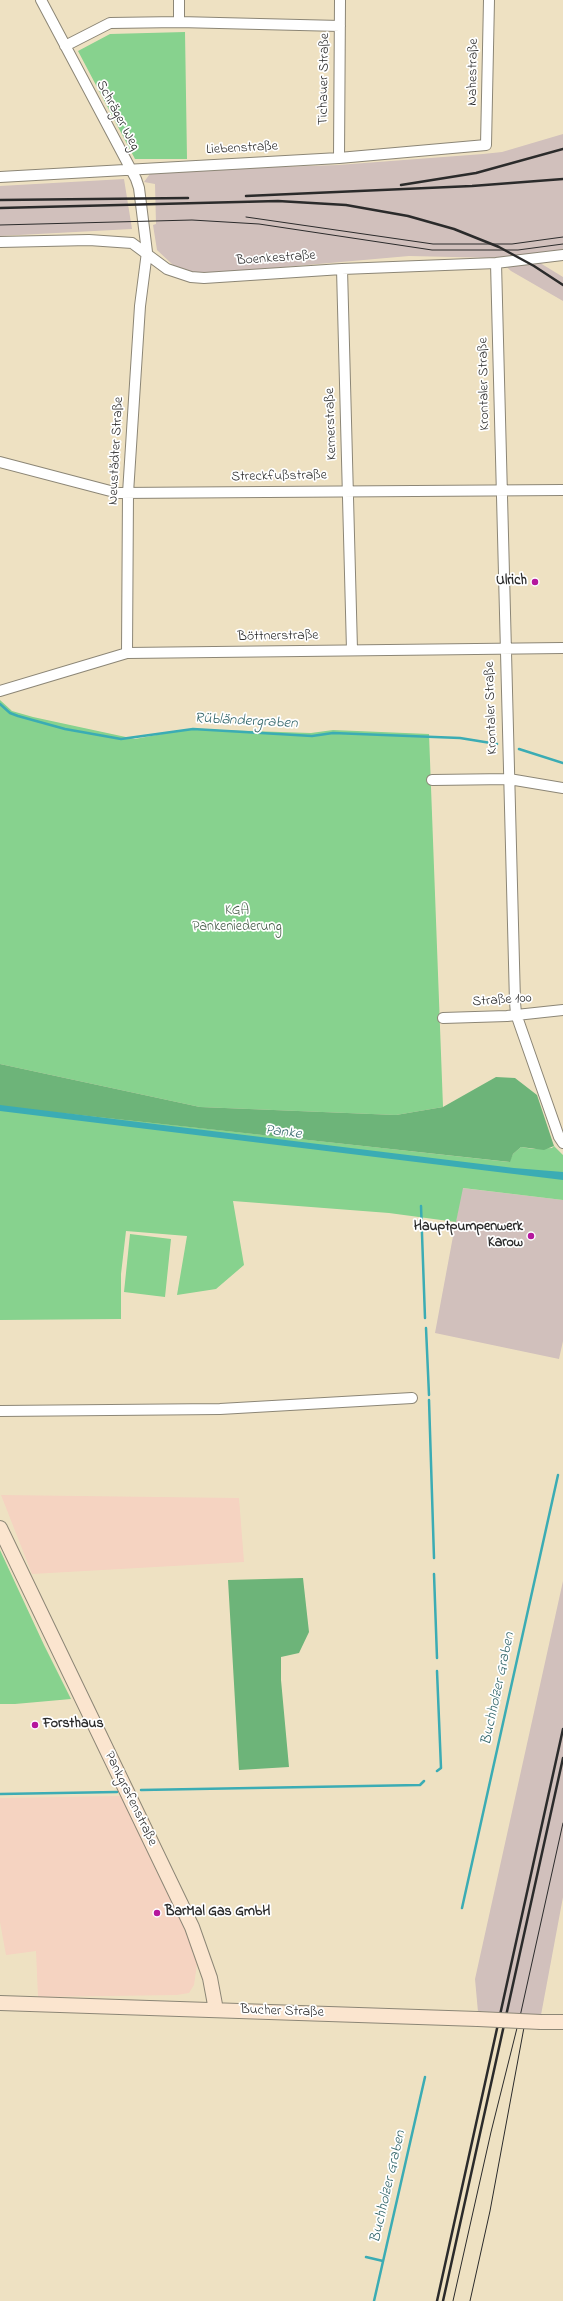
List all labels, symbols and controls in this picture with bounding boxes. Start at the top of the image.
street label: Tichauer Straße [316,33,334,125]
street label: Nahestraße [465,38,483,106]
street label: Schräger Weg [91,78,143,154]
street label: Liebenstraße [206,139,278,159]
street label: Boenkestraße [236,248,316,270]
street label: Krontaler Straße [476,337,494,431]
street label: Kernerstraße [322,388,342,460]
street label: Neustädter Straße [106,396,128,506]
street label: Streckfußstraße [231,468,327,486]
place label: Ulrich [496,574,527,590]
marker: Ulrich [530,577,540,587]
street label: Böttnerstraße [237,628,319,646]
street label: Krontaler Straße [482,661,502,755]
water label: Rübländergraben [194,710,298,734]
park label: KGA Pankeniederung [192,904,282,936]
street label: Straße 100 [472,991,532,1011]
water label: Panke [264,1122,302,1144]
place label: Hauptpumpenwerk Karow [414,1220,523,1252]
marker: Hauptpumpenwerk Karow [526,1231,536,1241]
water label: Buchholzer Graben [478,1631,520,1747]
place label: Forsthaus [43,1717,104,1733]
marker: Forsthaus [30,1720,40,1730]
street label: Pankgrafenstraße [100,1749,160,1849]
place label: BarMal Gas GmbH [165,1905,270,1921]
marker: BarMal Gas GmbH [152,1908,162,1918]
street label: Bucher Straße [240,2002,324,2022]
water label: Buchholzer Graben [367,2129,411,2245]

